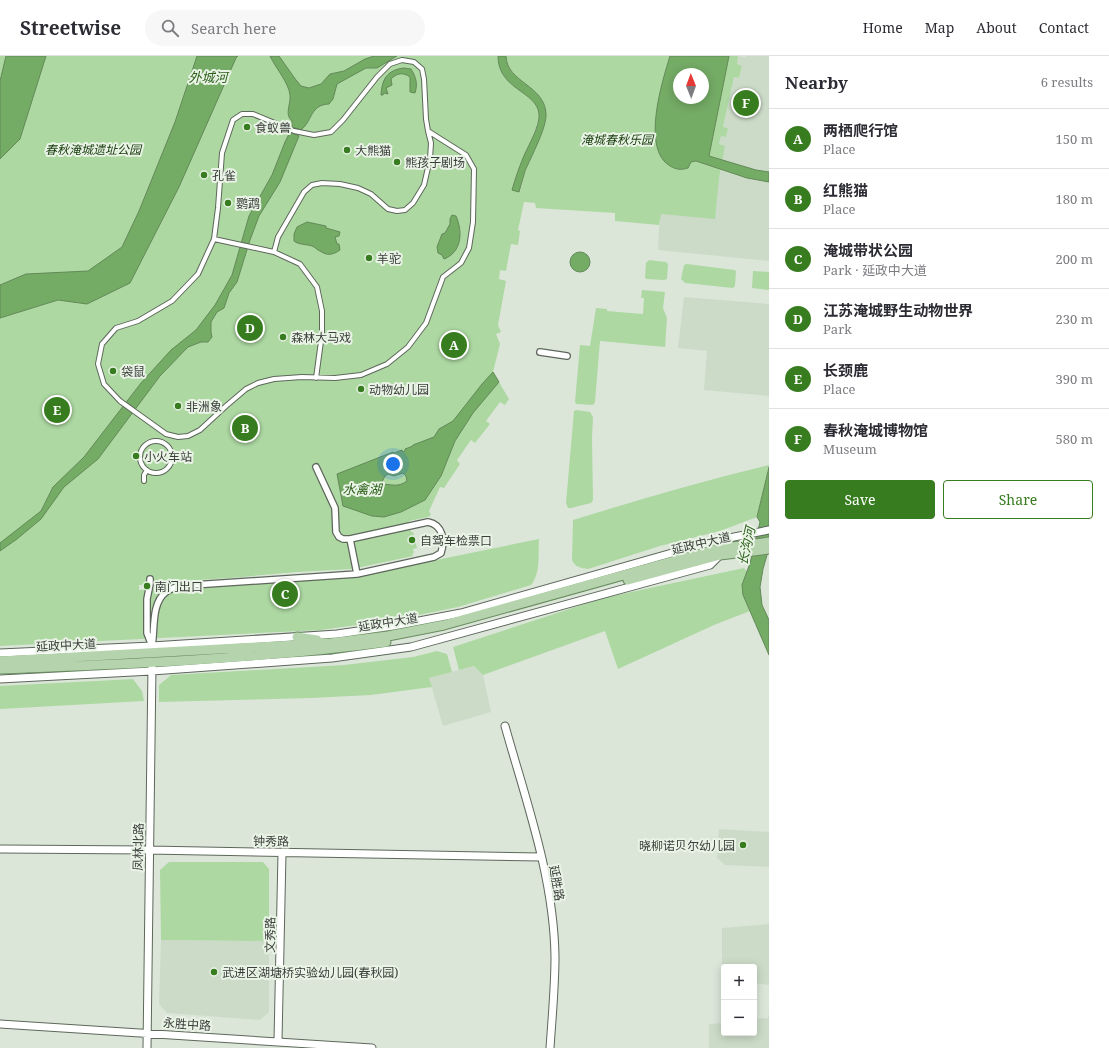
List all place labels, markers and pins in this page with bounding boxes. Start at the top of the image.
pin: F [733,88,759,118]
place label: 食蚁兽 [255,119,291,136]
marker: 食蚁兽 [242,122,252,132]
place label: 大熊猫 [355,142,391,159]
marker: 大熊猫 [342,145,352,155]
place label: 熊孩子剧场 [405,154,465,171]
marker: 熊孩子剧场 [392,157,402,167]
place label: 孔雀 [212,167,236,184]
marker: 孔雀 [199,170,209,180]
place label: 鹦鹉 [236,195,260,212]
marker: 鹦鹉 [223,198,233,208]
place label: 羊驼 [377,250,401,267]
marker: 羊驼 [364,253,374,263]
pin: D [237,313,263,343]
place label: 森林大马戏 [291,329,351,346]
pin: A [441,330,467,360]
marker: 森林大马戏 [278,332,288,342]
place label: 袋鼠 [121,363,145,380]
marker: 袋鼠 [108,366,118,376]
place label: 动物幼儿园 [369,381,429,398]
marker: 动物幼儿园 [356,384,366,394]
pin: E [44,395,70,425]
place label: 非洲象 [186,398,222,415]
marker: 非洲象 [173,401,183,411]
pin: B [232,413,258,443]
place label: 小火车站 [144,448,192,465]
marker: 小火车站 [131,451,141,461]
place label: 自驾车检票口 [420,532,492,549]
marker: 自驾车检票口 [407,535,417,545]
place label: 南门出口 [155,578,203,595]
pin: C [272,579,298,609]
marker: 南门出口 [142,581,152,591]
place label: 晓柳诺贝尔幼儿园 [639,837,735,854]
marker: 晓柳诺贝尔幼儿园 [738,840,748,850]
place label: 武进区湖塘桥实验幼儿园(春秋园) [222,964,398,981]
marker: 武进区湖塘桥实验幼儿园(春秋园) [209,967,219,977]

